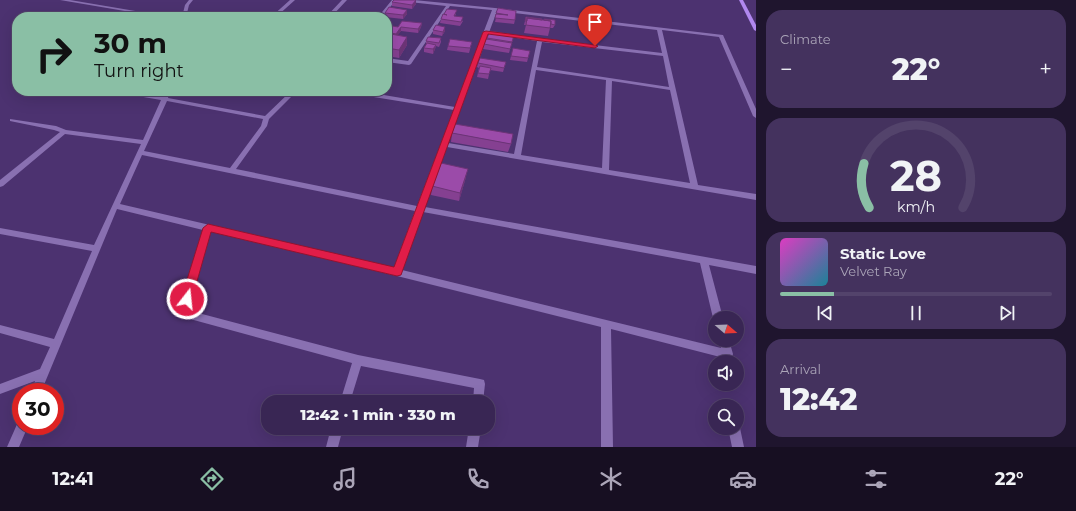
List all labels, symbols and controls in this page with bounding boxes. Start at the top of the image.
pin [578,5,612,46]
icon: arrive [584,11,606,33]
text: 30 m [94,26,167,60]
icon: right [28,28,80,80]
text: Climate [780,31,831,47]
text: 22° [892,51,940,88]
text: − [780,56,793,83]
text: + [1039,56,1052,83]
text: Turn right [94,60,184,82]
text: 28 [890,150,942,200]
text: km/h [897,197,935,215]
text: Static Love [840,244,926,263]
text: Velvet Ray [840,263,907,279]
position arrow [166,278,208,320]
icon: previous [814,302,836,324]
icon: pause [905,302,927,324]
icon: next [996,302,1018,324]
north arrow [708,311,744,347]
map controls [708,311,744,435]
button: sound [708,355,744,391]
text: Arrival [780,361,821,377]
text: 12:42 [780,381,858,418]
speed limit sign: 30 [12,383,64,435]
button: search [708,399,744,435]
text: 12:42 · 1 min · 330 m [300,405,456,424]
icon: directions [198,465,226,493]
icon: music [331,465,359,493]
icon: phone [464,465,492,493]
icon: climate [597,465,625,493]
icon: car [729,465,757,493]
icon: filters [862,465,890,493]
text: 12:41 [52,468,94,490]
text: 22° [995,468,1024,490]

